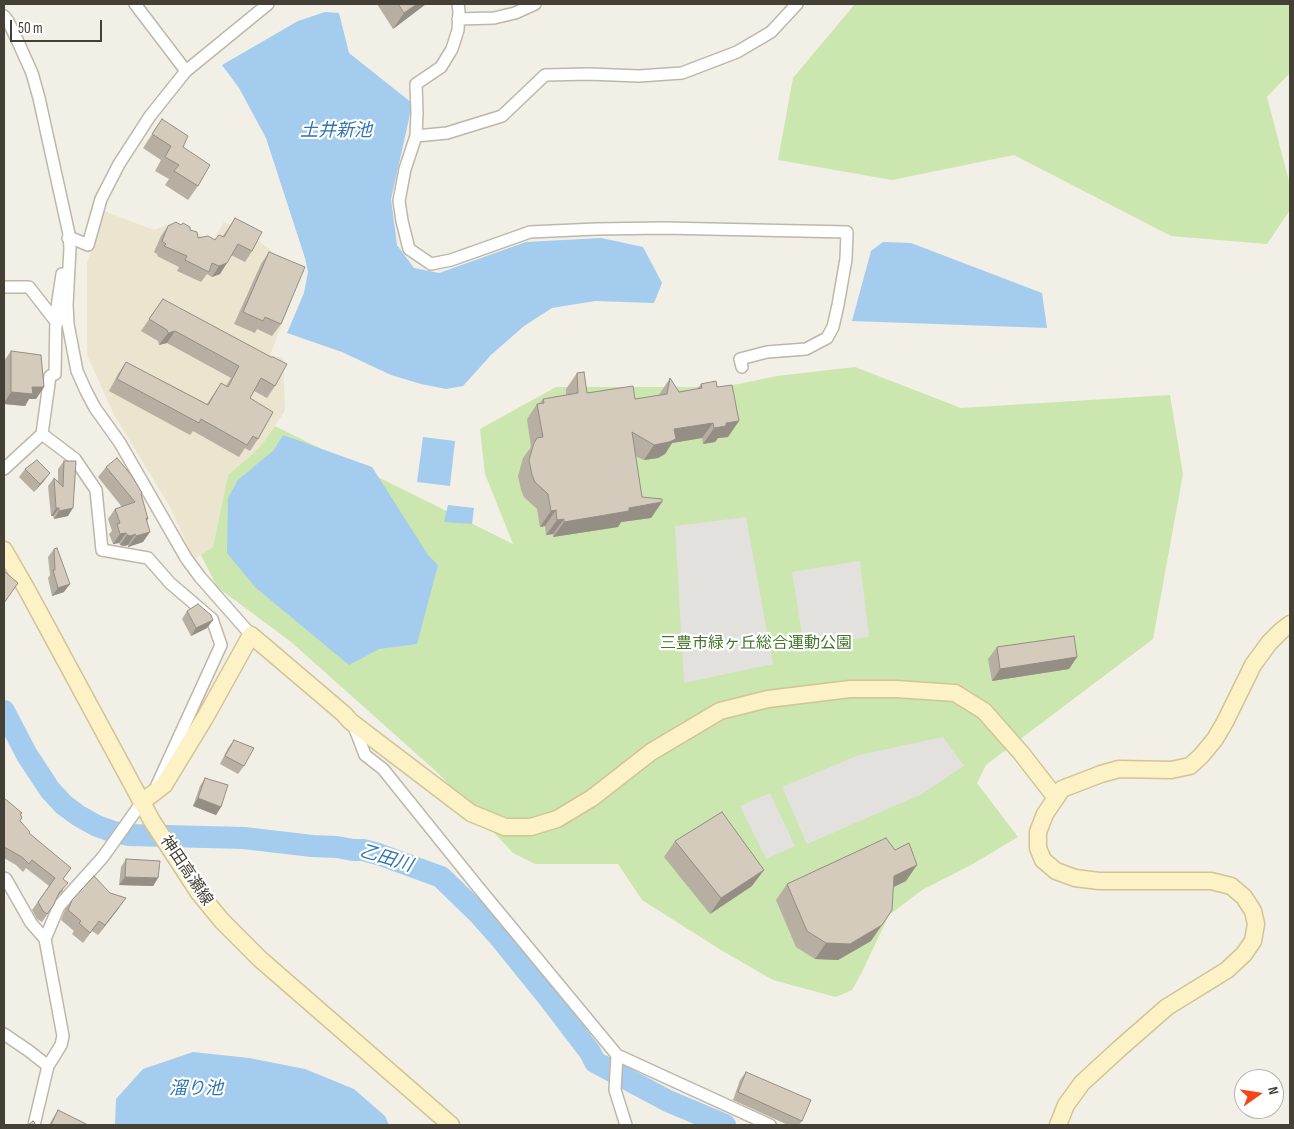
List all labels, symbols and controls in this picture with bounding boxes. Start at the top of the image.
scale bar [12,10,105,42]
text: 50 m [18,19,43,38]
water label: 土井新池 [300,120,372,142]
park label: 三豊市緑ヶ丘総合運動公園 [660,634,852,654]
street label: 神田高瀬線 [156,832,216,910]
water label: 乙田川 [357,841,415,877]
north arrow [1234,1069,1284,1119]
water label: 溜り池 [169,1078,223,1100]
text: N [1264,1085,1282,1096]

